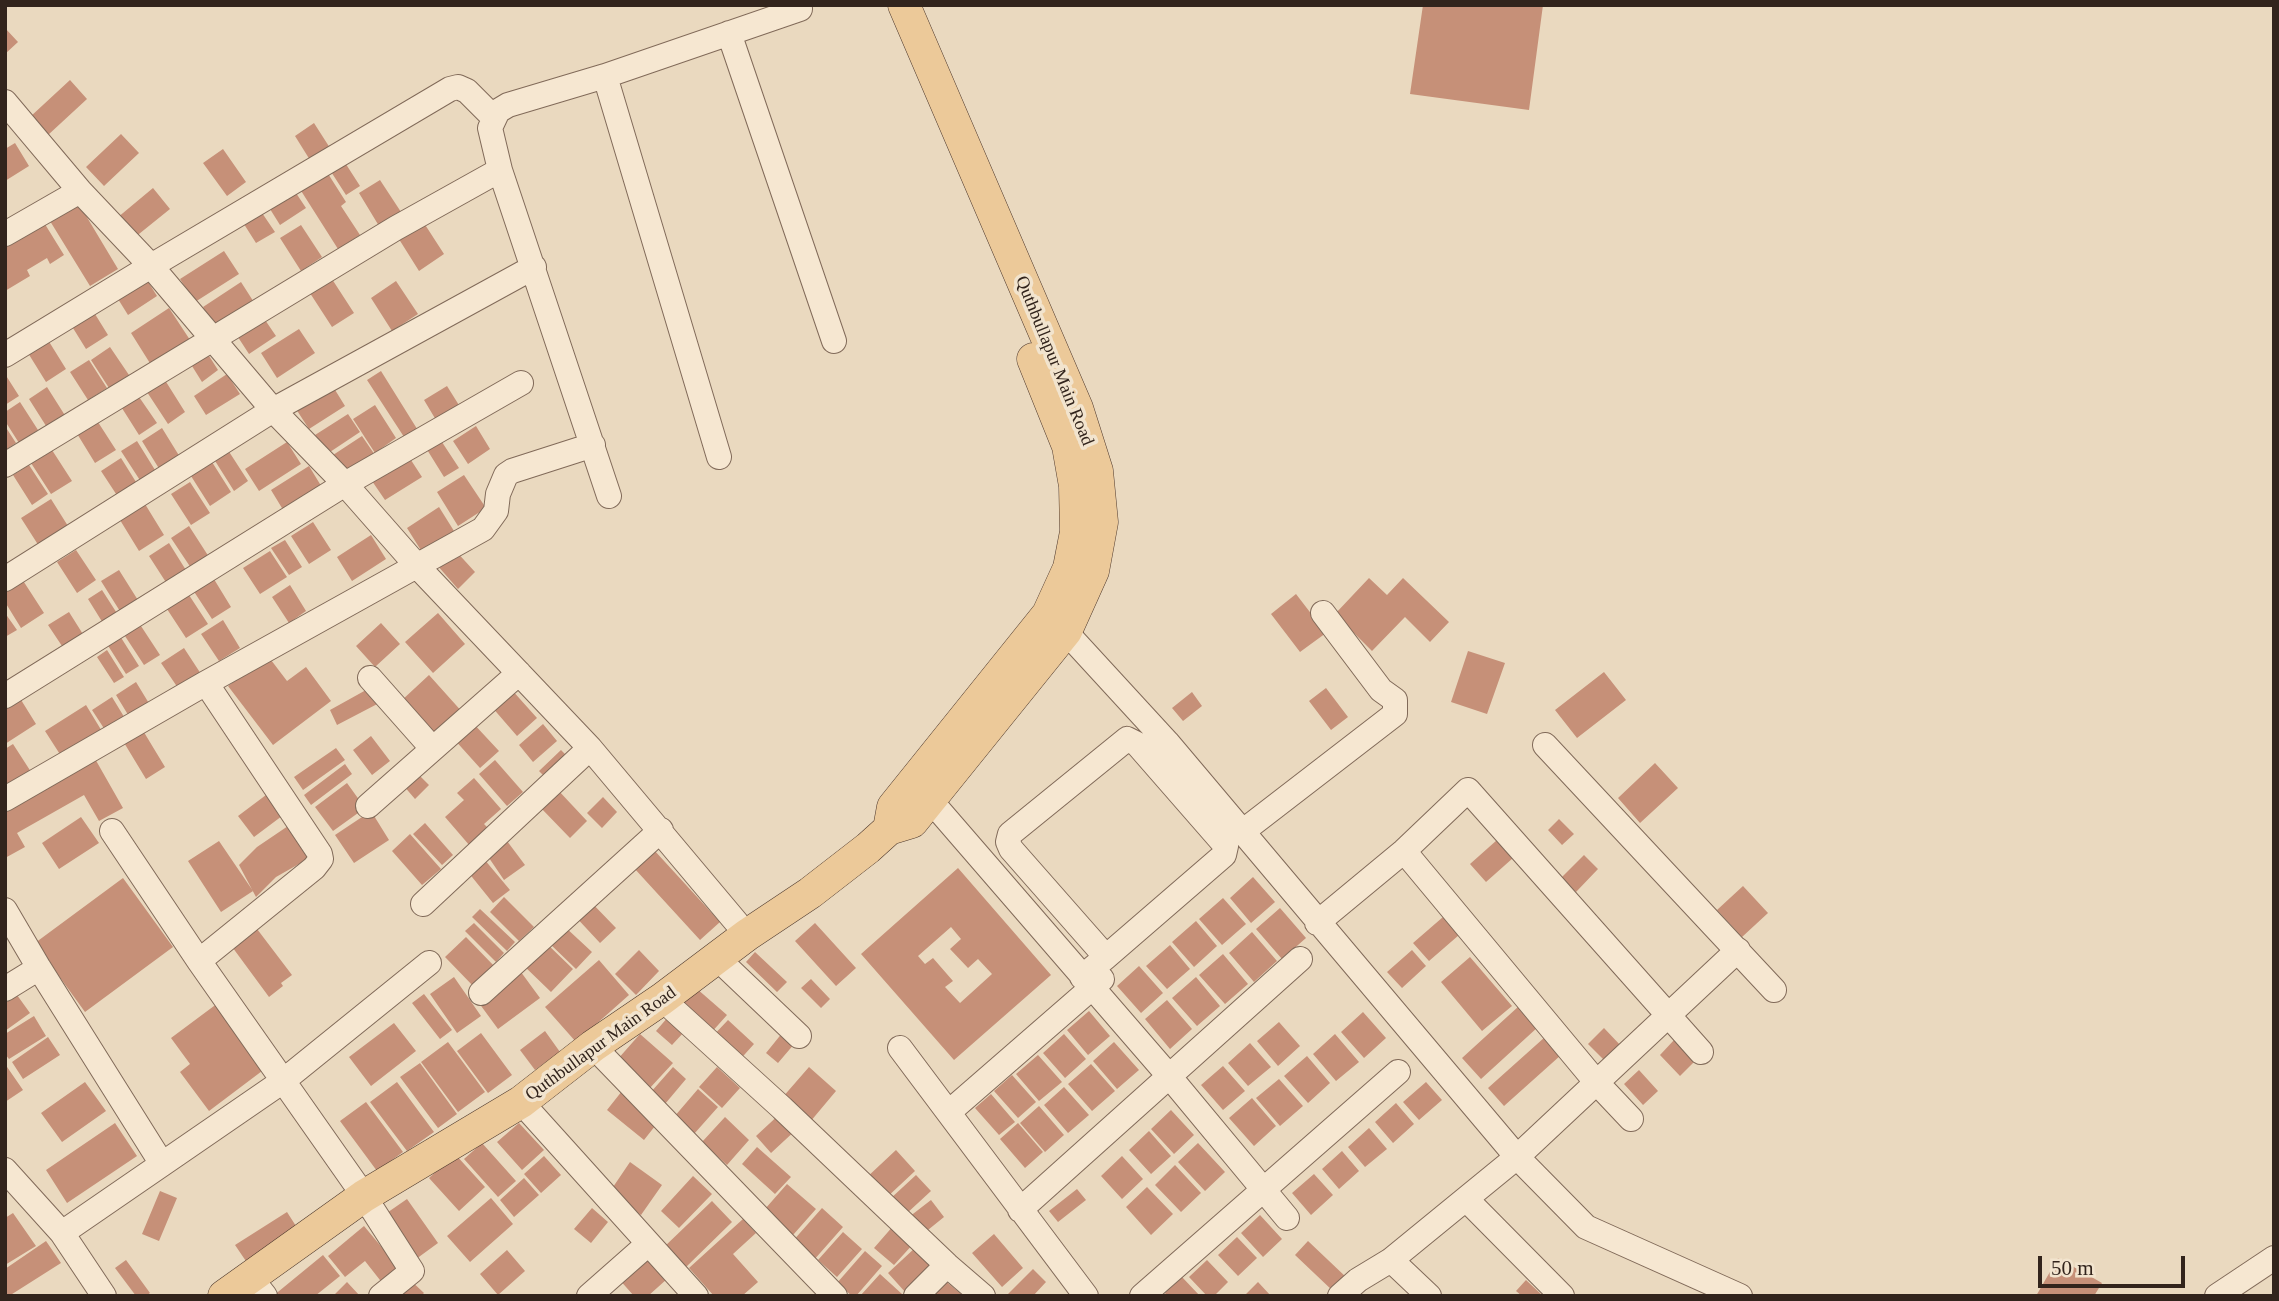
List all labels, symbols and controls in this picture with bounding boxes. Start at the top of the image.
street label: Quthbullapur Main Road [1010,273,1098,449]
street label: Quthbullapur Main Road [521,982,681,1106]
scale bar [2041,1242,2188,1286]
text: 50 m [2051,1256,2094,1280]

